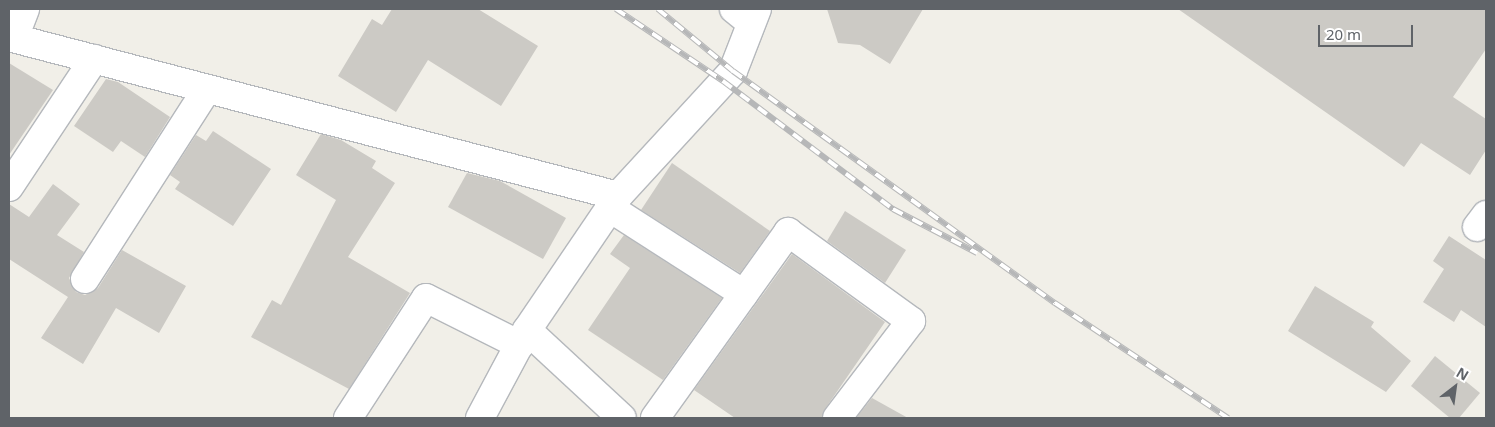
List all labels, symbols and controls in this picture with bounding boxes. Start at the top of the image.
scale bar [1320,15,1415,47]
text: 20 m [1326,24,1361,44]
north arrow [1430,362,1480,412]
text: N [1453,362,1472,385]

